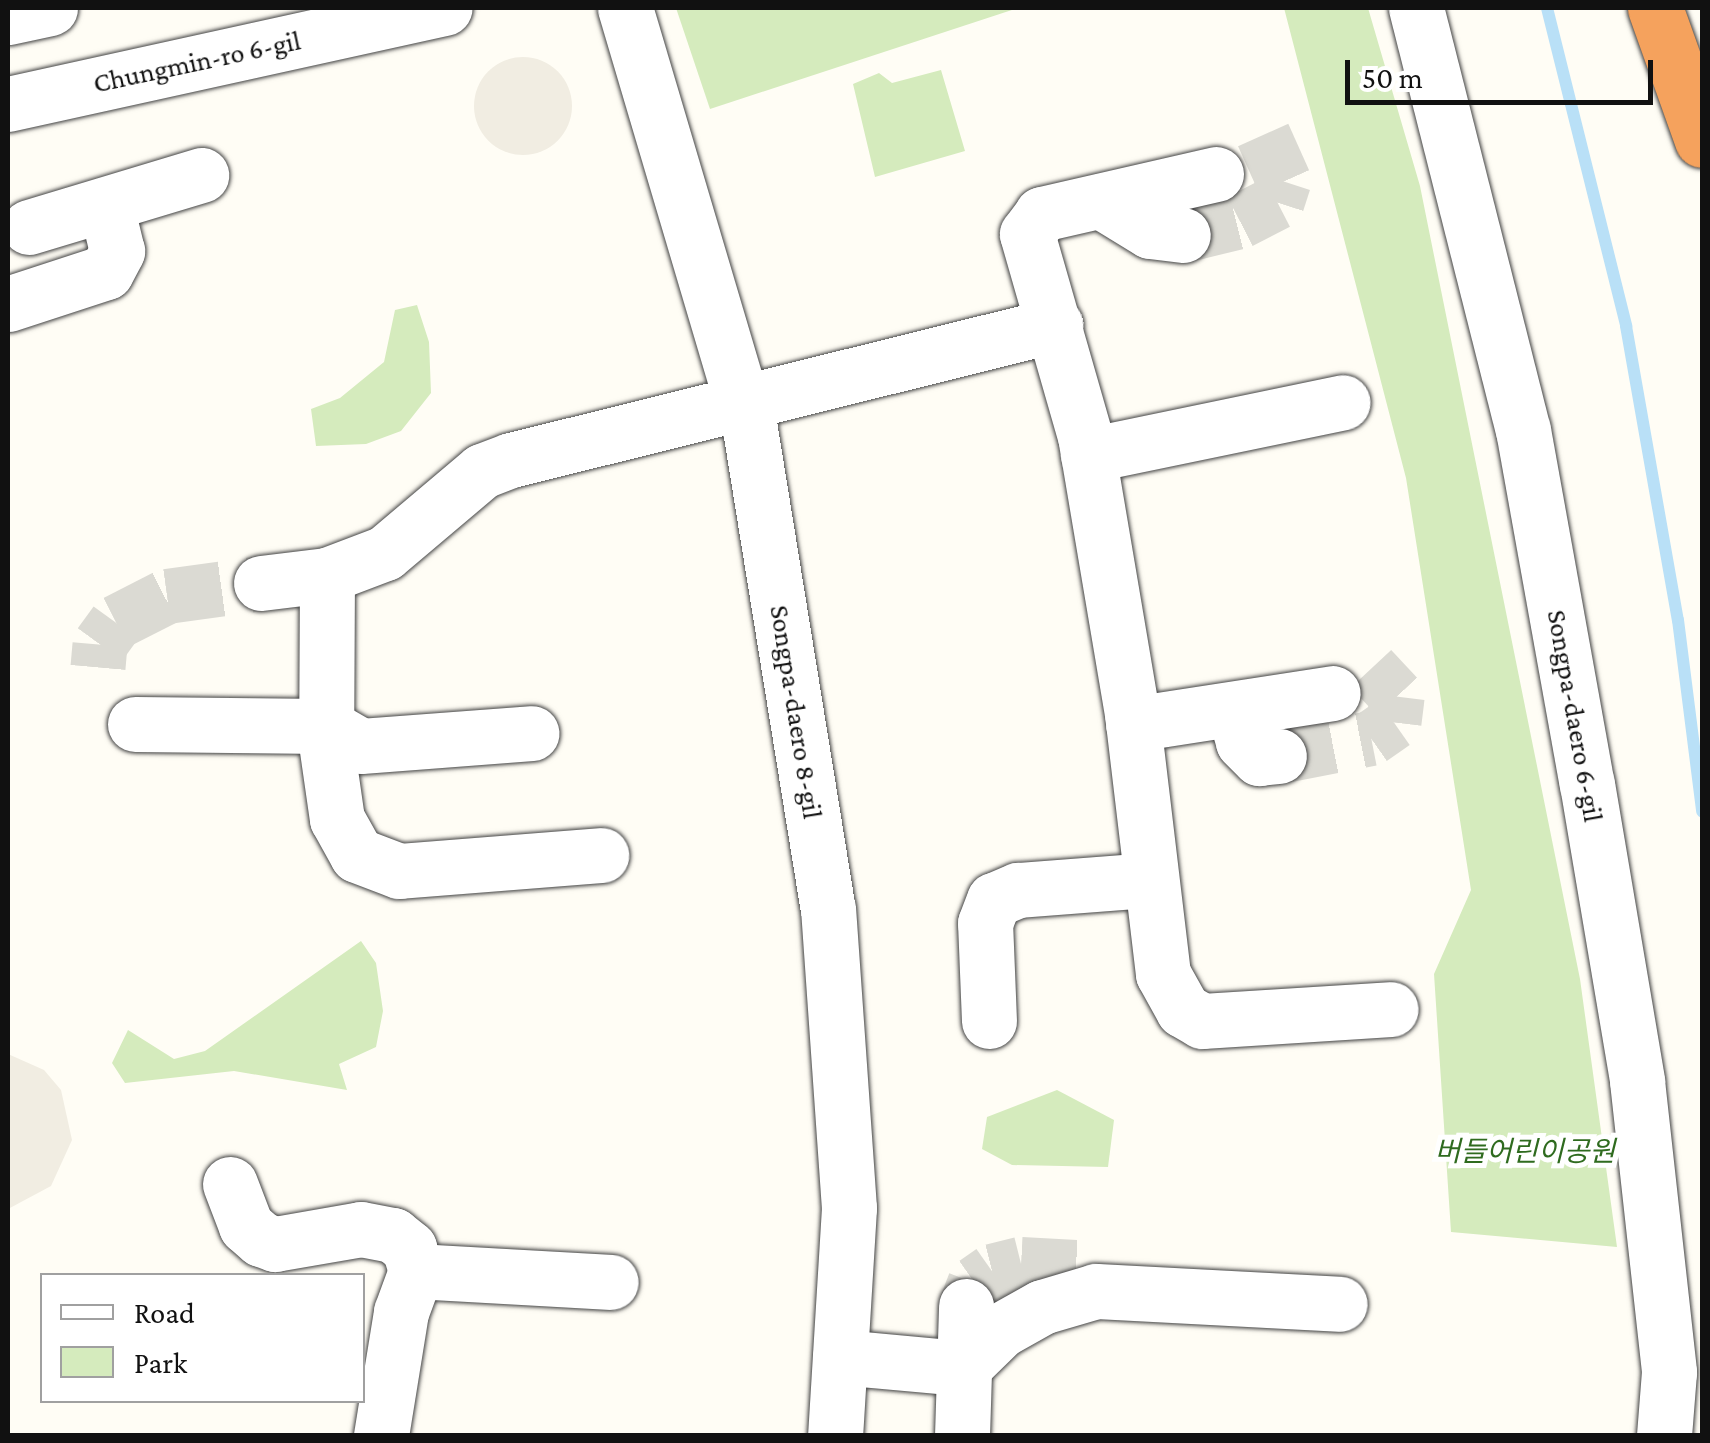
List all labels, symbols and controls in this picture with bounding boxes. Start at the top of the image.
street label: Chungmin-ro 6-gil [90,24,304,100]
scale bar [1350,40,1658,102]
text: 50 m [1362,61,1423,94]
street label: Songpa-daero 8-gil [763,603,829,821]
street label: Songpa-daero 6-gil [1540,607,1610,825]
park label: 버들어린이공원 [1435,1135,1615,1169]
legend [40,1273,365,1403]
text: Road [134,1296,195,1329]
text: Park [134,1346,187,1379]

